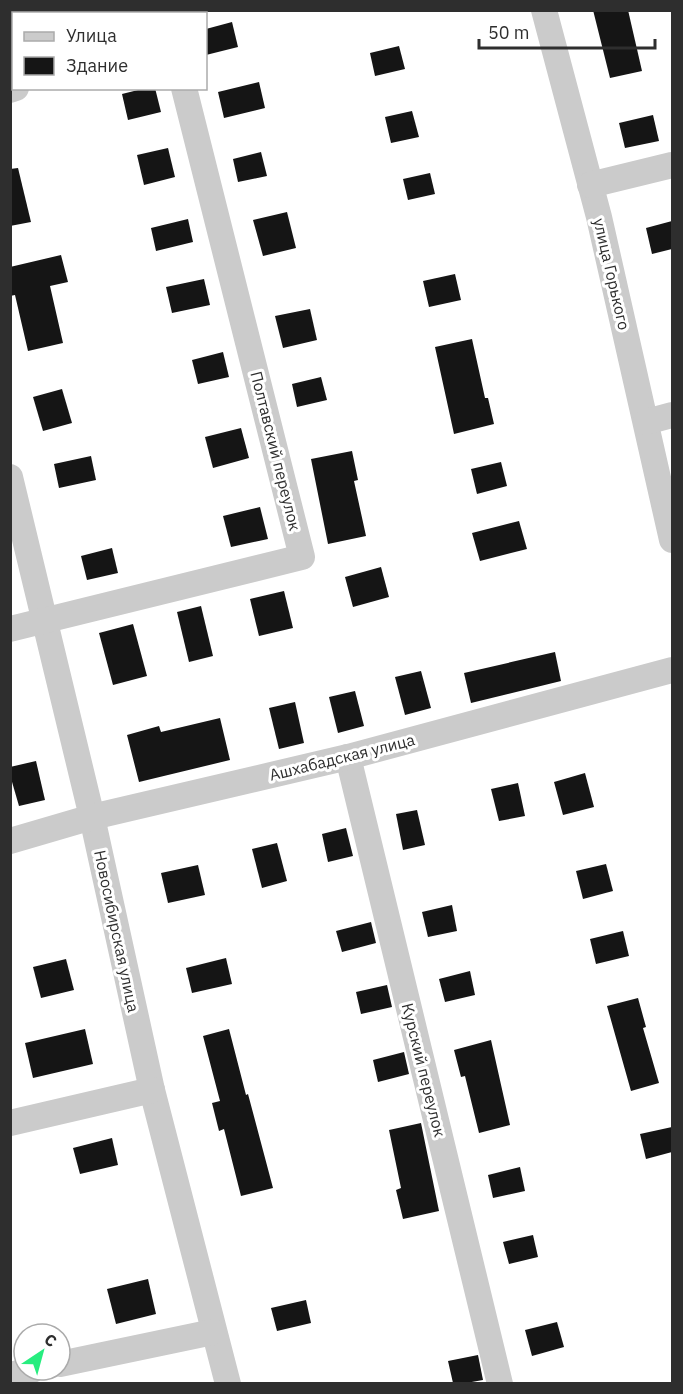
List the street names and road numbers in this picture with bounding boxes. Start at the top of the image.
street label: улица Горького [589,216,635,332]
street label: Полтавский переулок [246,369,306,533]
street label: Ашхабадская улица [267,729,417,785]
street label: Новосибирская улица [90,848,144,1014]
street label: Курский переулок [398,1001,450,1139]

